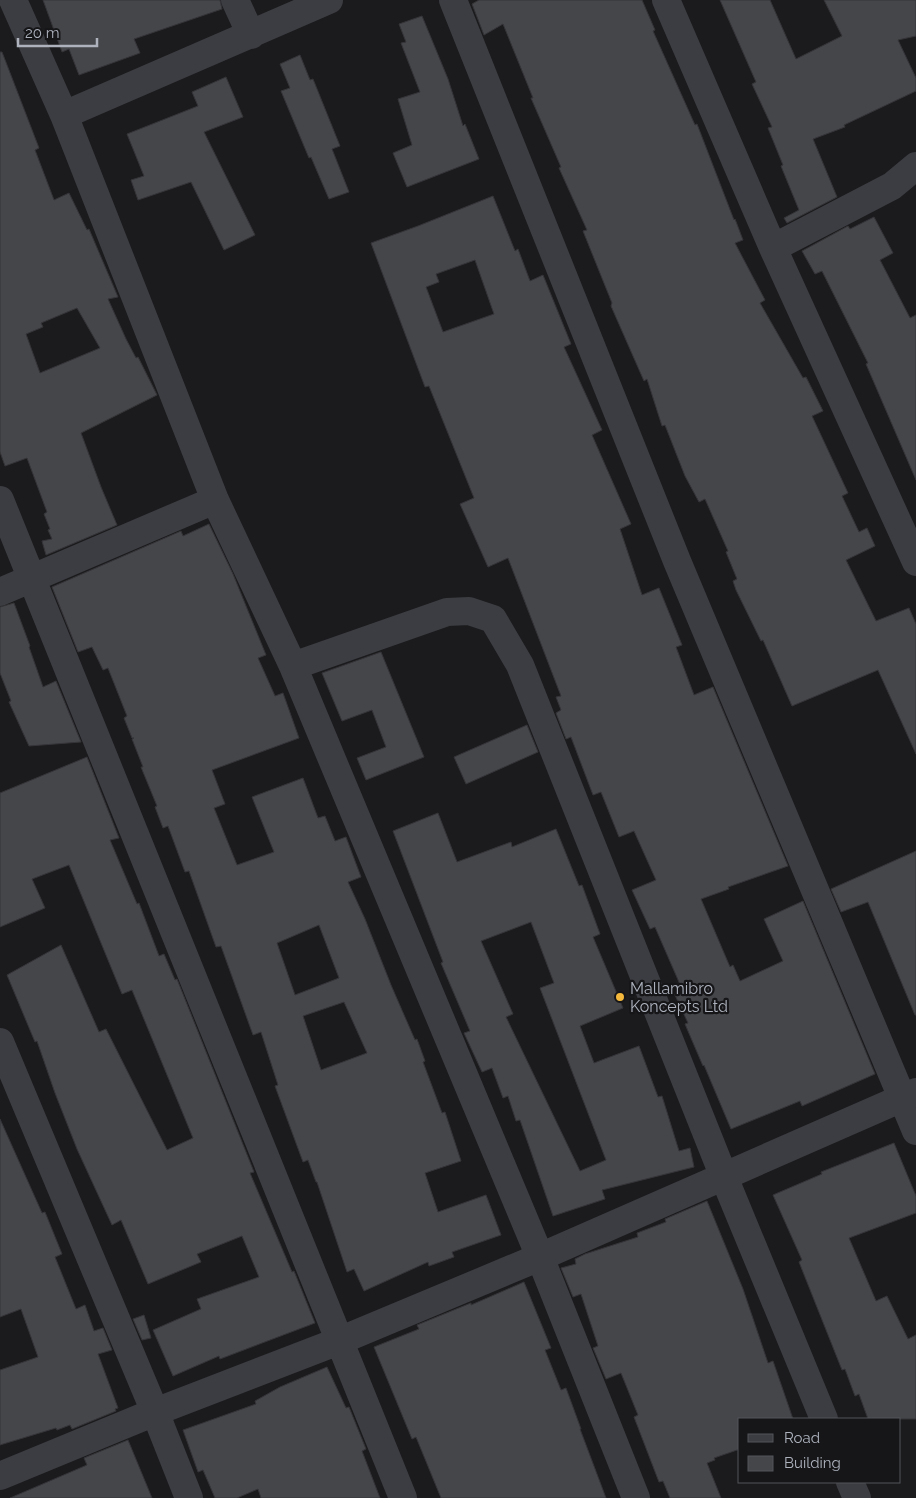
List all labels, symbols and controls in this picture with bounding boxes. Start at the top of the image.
scale bar [18,15,96,47]
text: 20 m [25,24,60,42]
place label: Mallamibro Koncepts Ltd [630,979,728,1016]
marker: Mallamibro Koncepts Ltd [614,991,626,1003]
legend [738,1418,901,1483]
text: Road [784,1429,820,1447]
text: Building [784,1454,841,1472]

